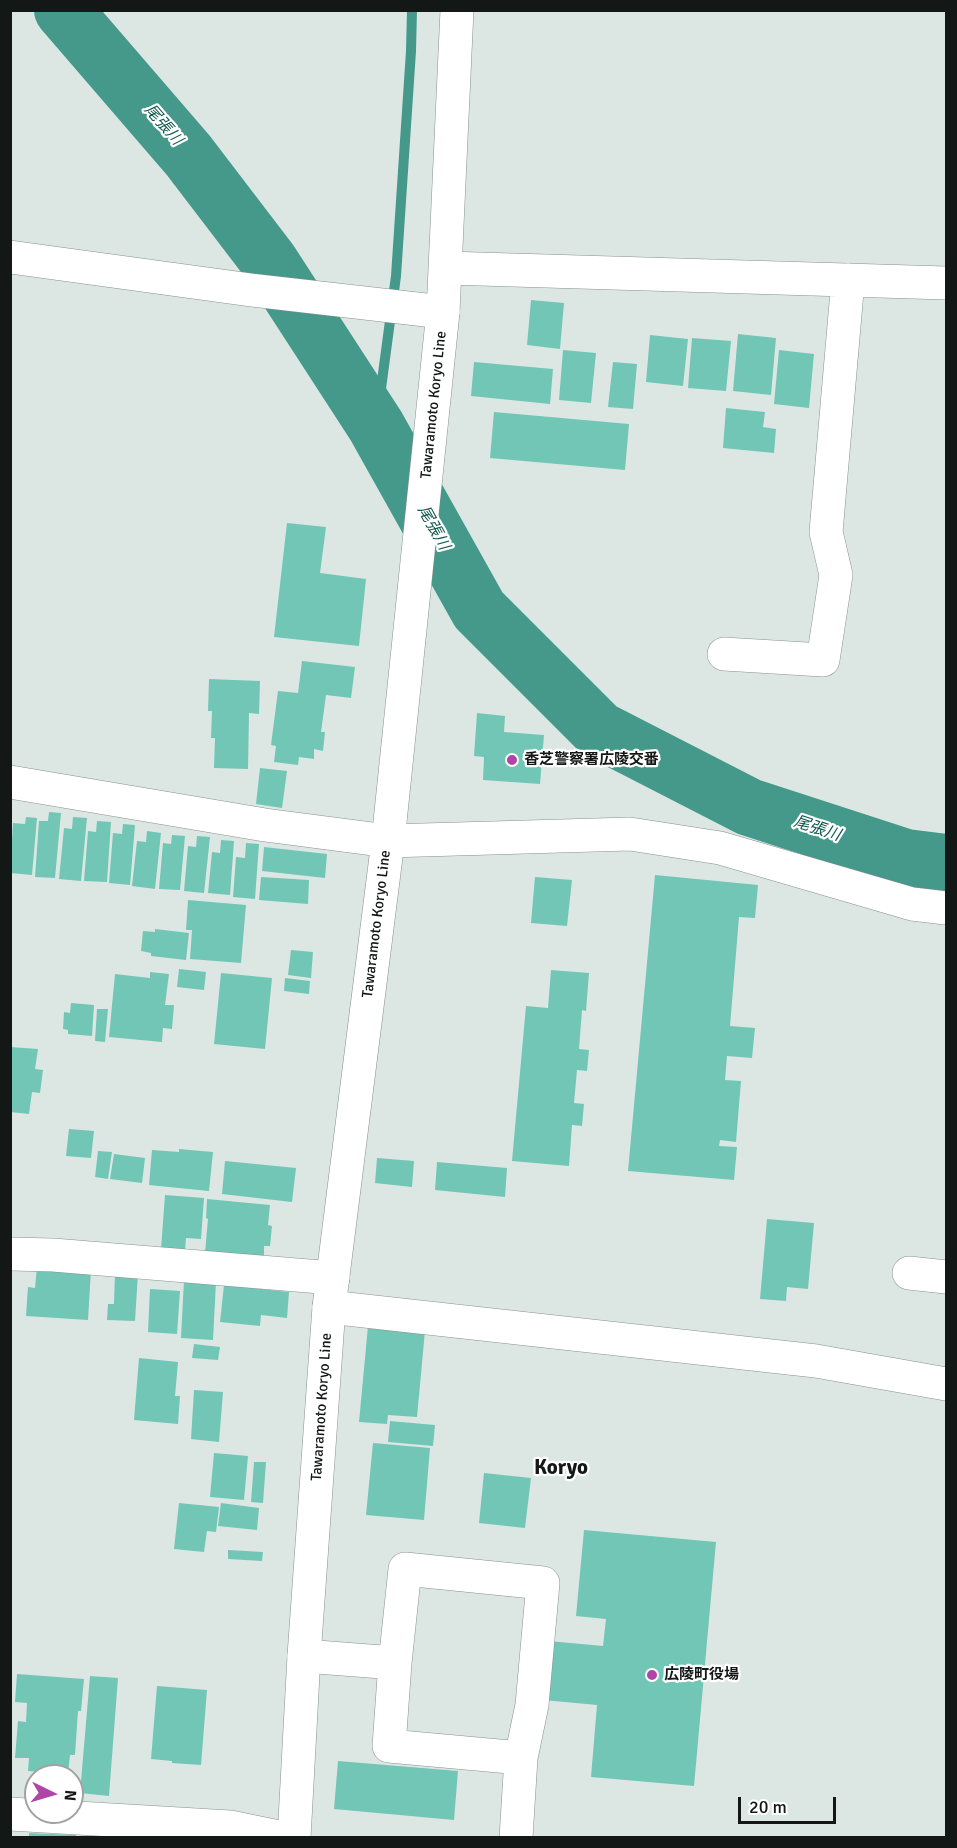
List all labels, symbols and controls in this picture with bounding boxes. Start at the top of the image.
water label: 尾張川 [140,101,186,149]
street label: Tawaramoto Koryo Line [417,330,451,480]
water label: 尾張川 [413,502,453,554]
place label: 香芝警察署広陵交番 [524,751,659,769]
marker: 香芝警察署広陵交番 [505,753,519,767]
water label: 尾張川 [791,812,843,846]
street label: Tawaramoto Koryo Line [359,849,395,999]
street label: Tawaramoto Koryo Line [308,1332,336,1482]
district label: Koryo [534,1455,588,1481]
place label: 広陵町役場 [664,1666,739,1684]
marker: 広陵町役場 [645,1668,659,1682]
north arrow [24,1764,84,1824]
scale bar [741,1785,838,1823]
text: N [59,1789,80,1802]
text: 20 m [749,1796,787,1818]

